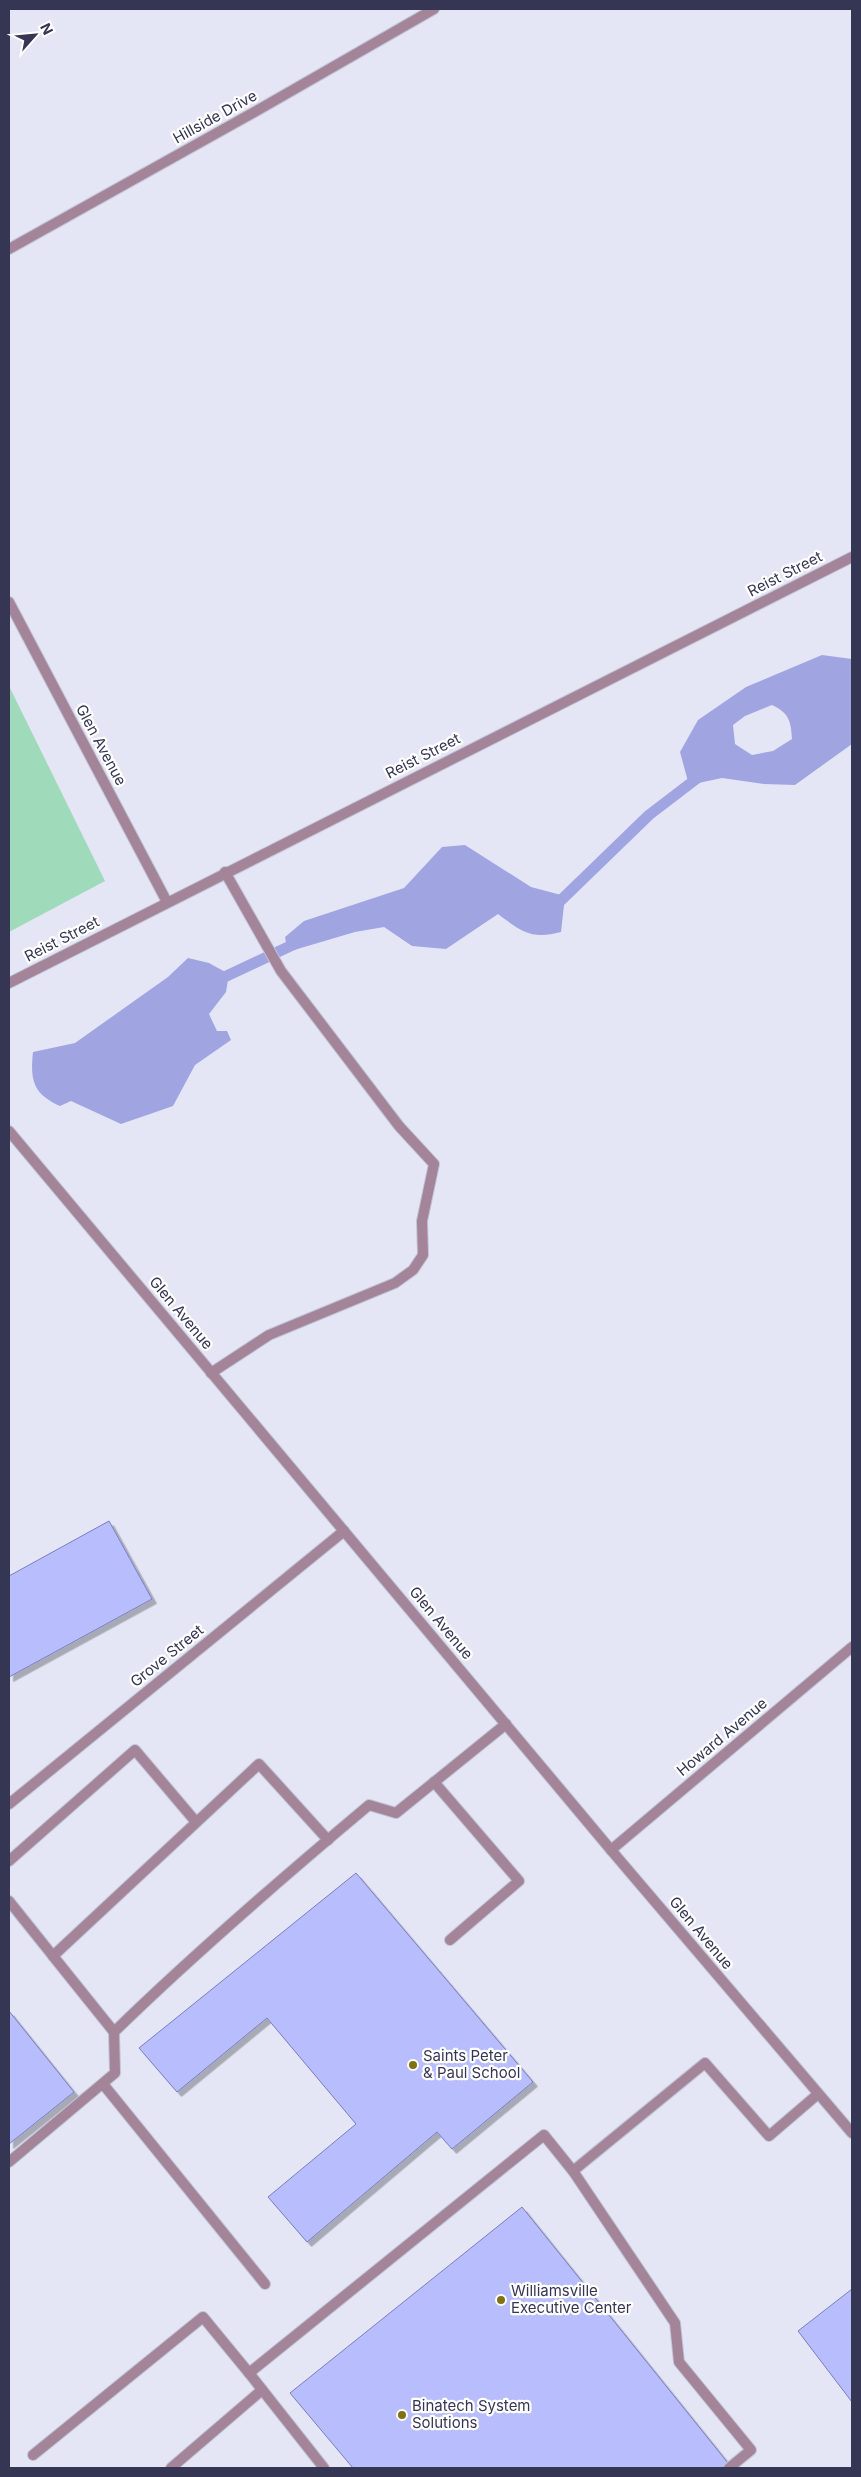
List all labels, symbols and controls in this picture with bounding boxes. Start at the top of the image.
north arrow [10,10,60,60]
text: N [37,20,57,37]
street label: Hillside Drive [169,86,260,147]
street label: Reist Street [744,547,825,600]
street label: Glen Avenue [72,701,131,789]
street label: Reist Street [382,729,463,782]
street label: Reist Street [21,912,102,965]
street label: Glen Avenue [145,1272,217,1353]
street label: Glen Avenue [405,1582,477,1663]
street label: Grove Street [126,1620,207,1691]
street label: Howard Avenue [673,1693,771,1780]
street label: Glen Avenue [665,1892,737,1973]
place label: Saints Peter & Paul School [423,2046,520,2082]
marker: Saints Peter & Paul School [407,2059,419,2071]
place label: Williamsville Executive Center [511,2281,632,2317]
marker: Williamsville Executive Center [495,2294,507,2306]
place label: Binatech System Solutions [412,2396,531,2432]
marker: Binatech System Solutions [396,2409,408,2421]

